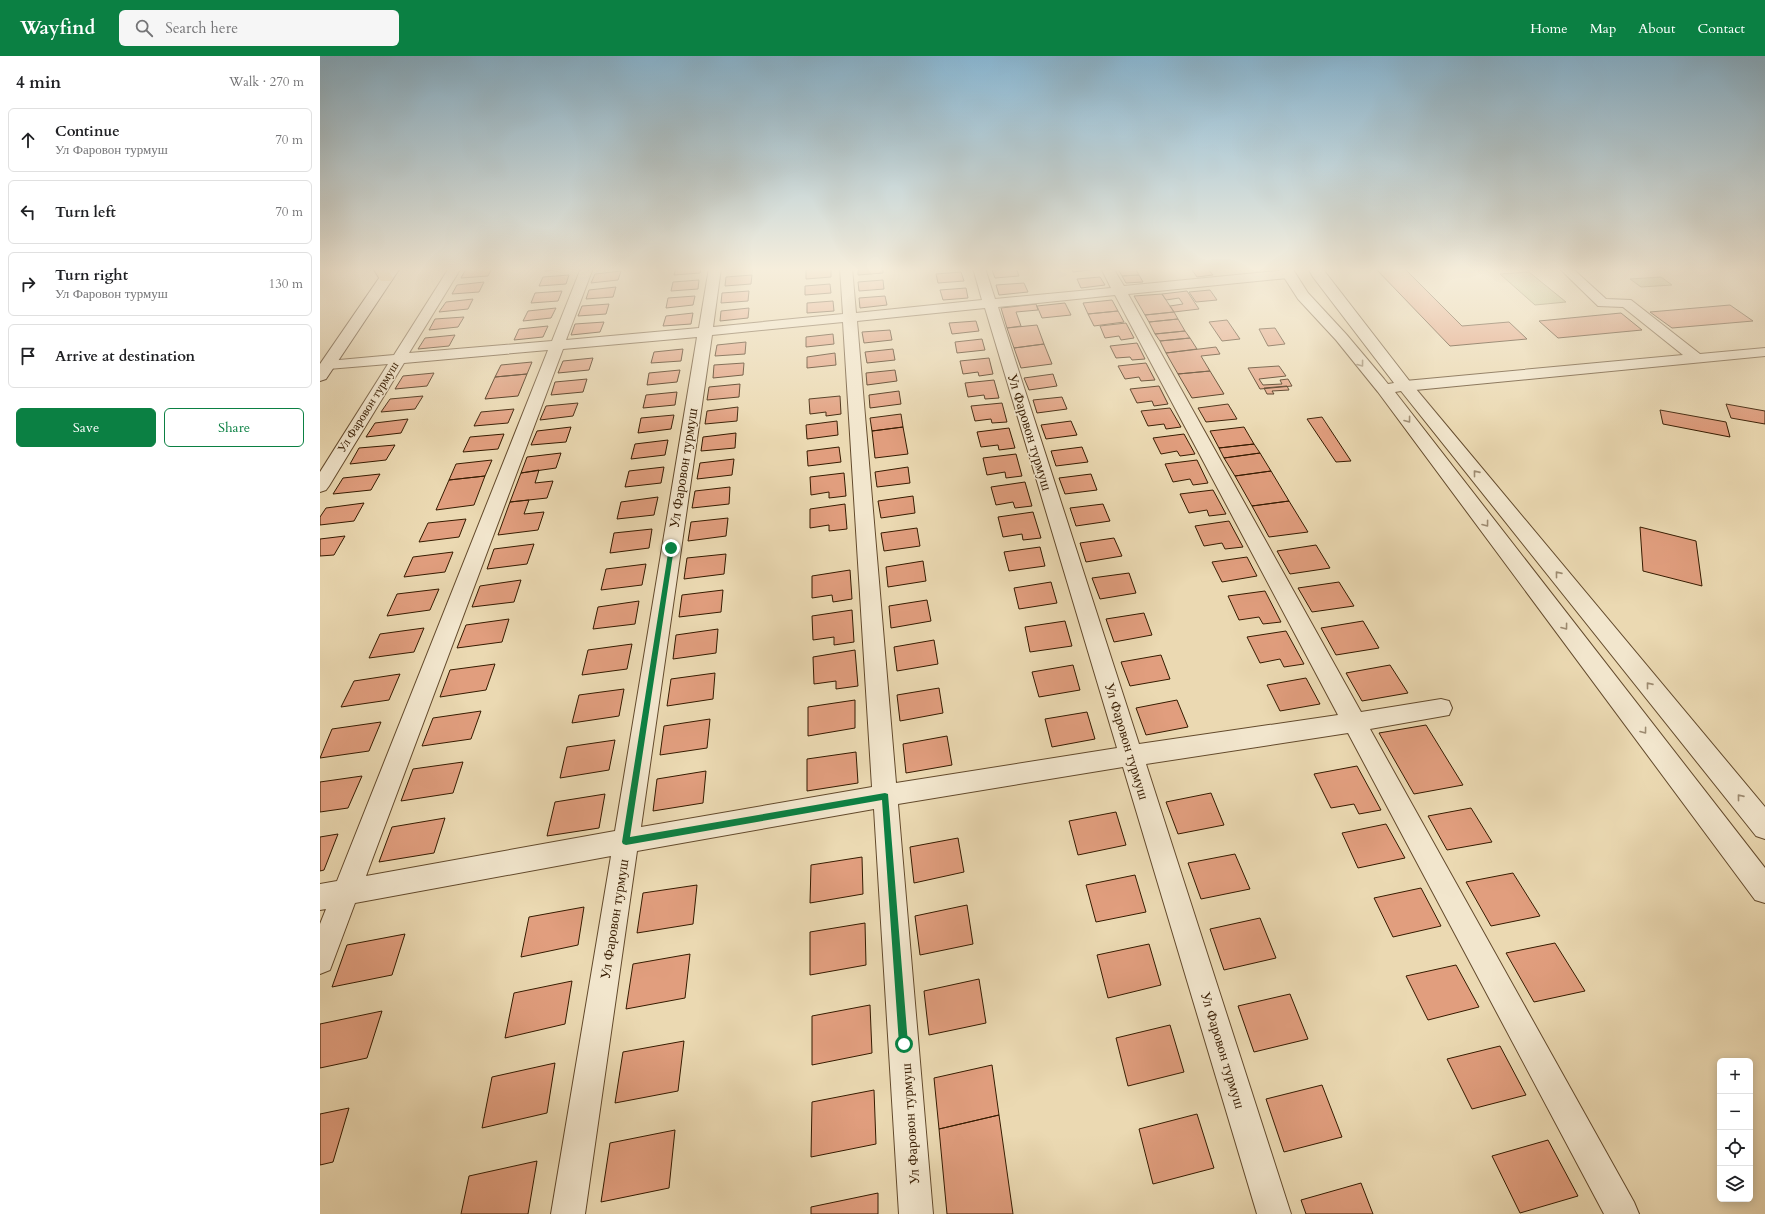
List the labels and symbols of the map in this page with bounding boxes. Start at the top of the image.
street label: Ул Фаровон турмуш [334,358,403,455]
one-way arrow [1357,359,1364,366]
street label: Ул Фаровон турмуш [1003,371,1056,493]
street label: Ул Фаровон турмуш [665,406,702,530]
one-way arrow [1403,416,1410,423]
one-way arrow [1474,470,1481,478]
one-way arrow [1482,519,1489,526]
route end [662,539,680,557]
one-way arrow [1556,571,1563,578]
one-way arrow [1560,623,1567,630]
street label: Ул Фаровон турмуш [1100,680,1153,802]
one-way arrow [1647,683,1654,690]
one-way arrow [1639,726,1646,733]
one-way arrow [1738,794,1745,801]
street label: Ул Фаровон турмуш [596,857,633,981]
street label: Ул Фаровон турмуш [1196,989,1249,1111]
route start [895,1035,913,1053]
street label: Ул Фаровон турмуш [897,1062,924,1185]

